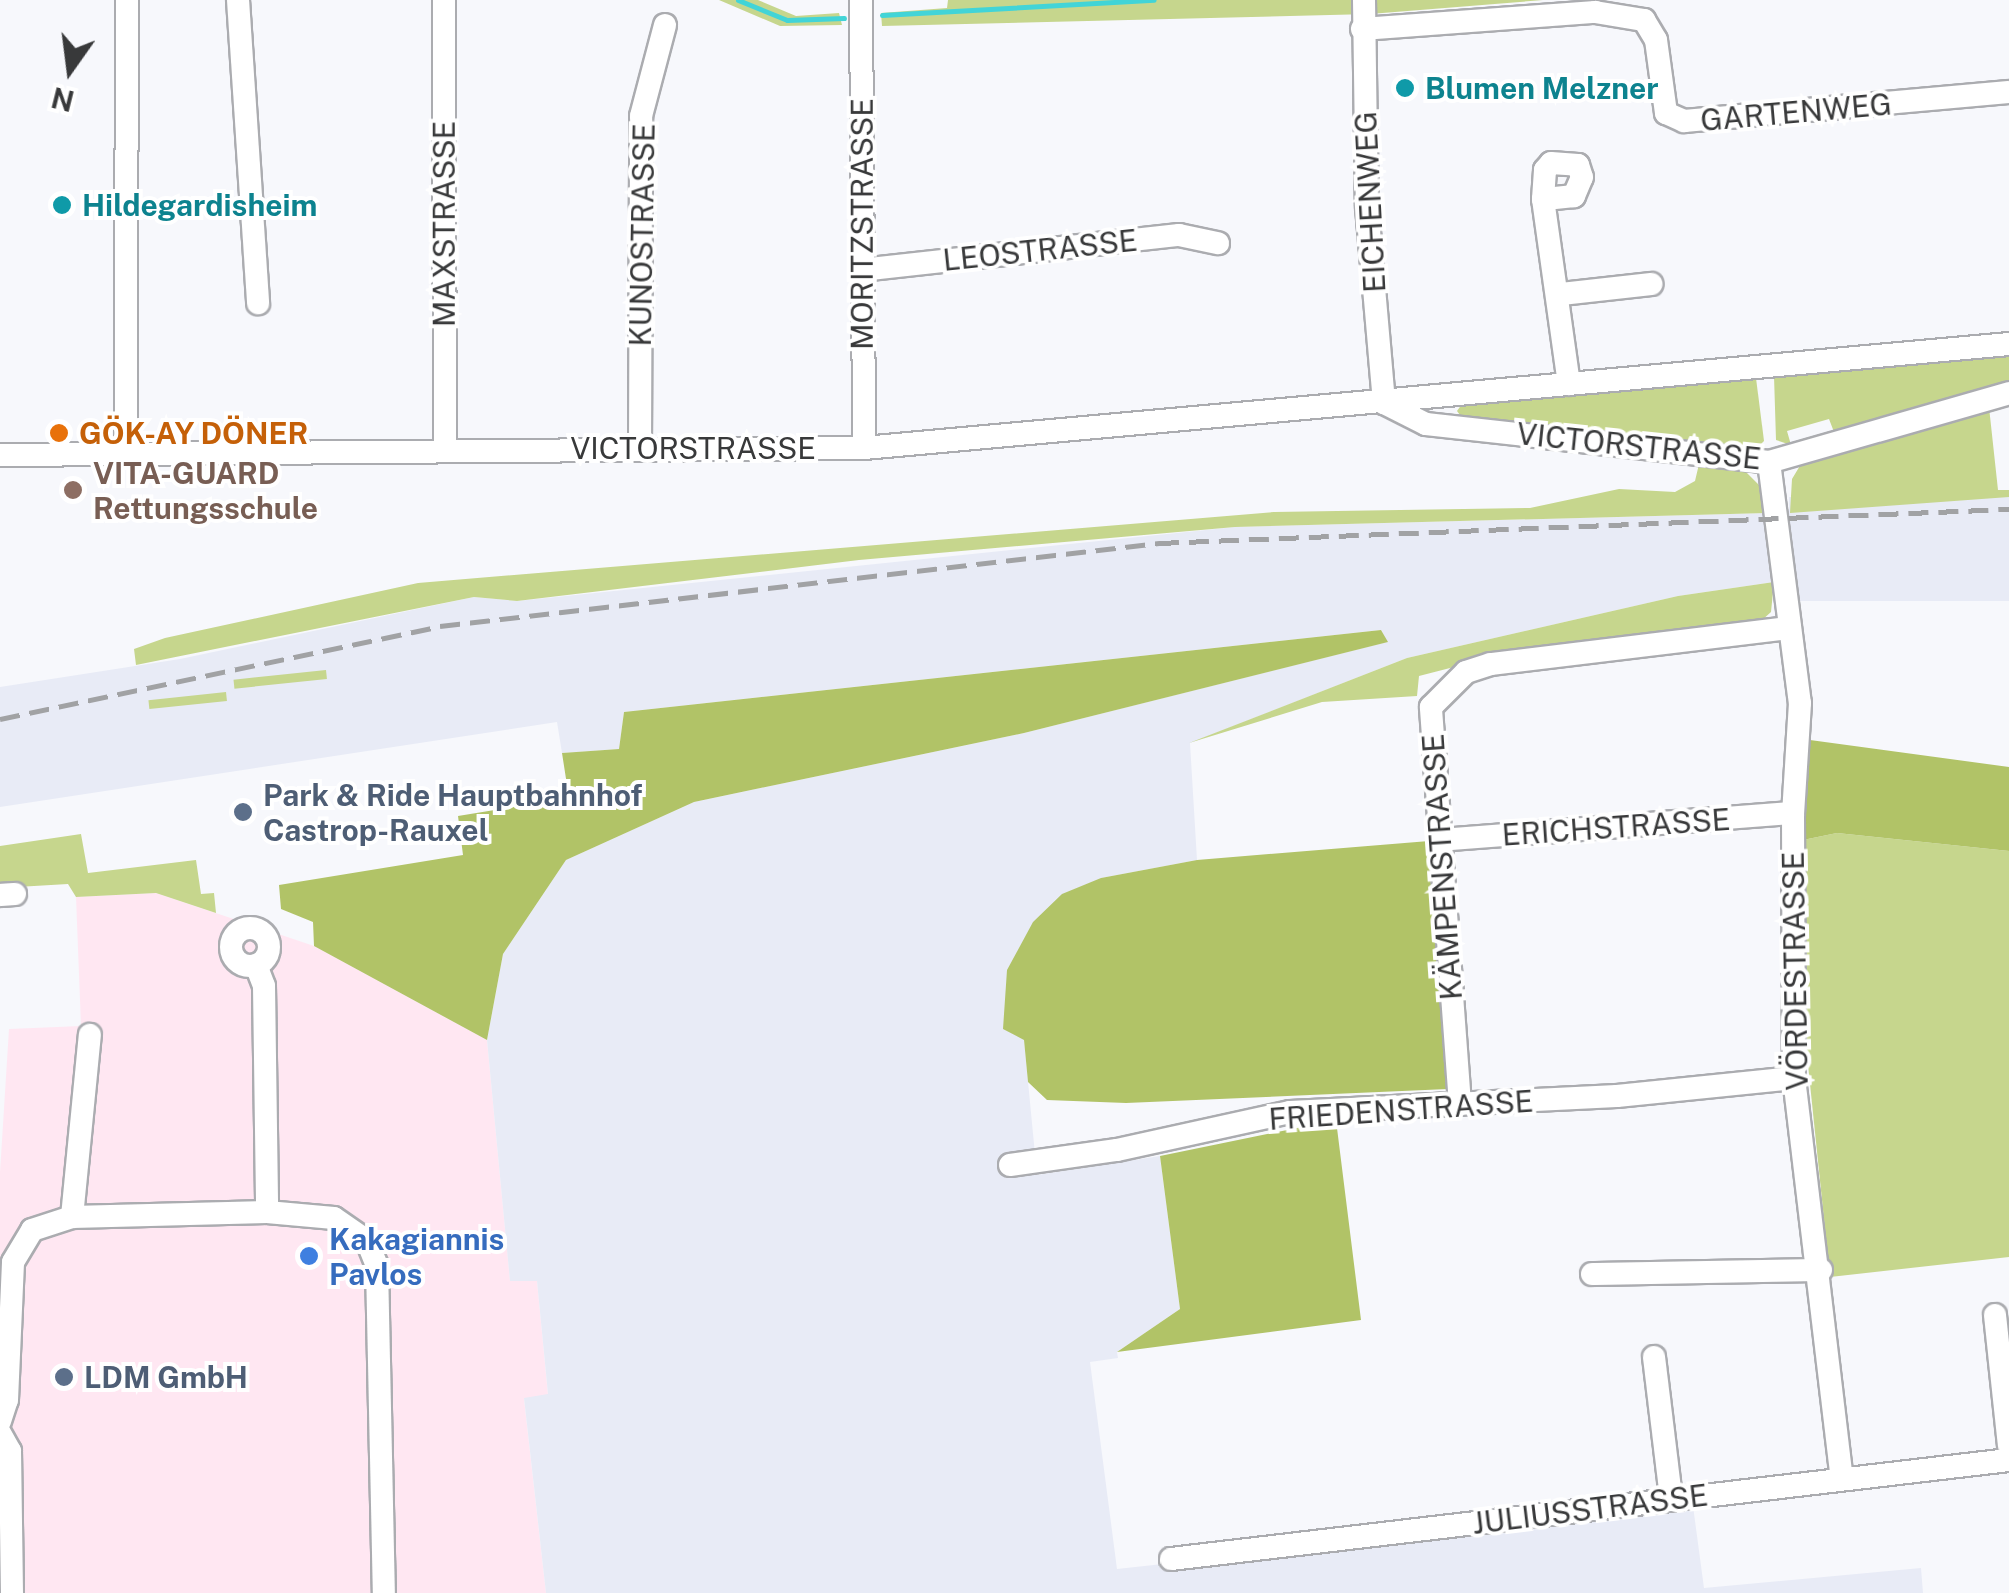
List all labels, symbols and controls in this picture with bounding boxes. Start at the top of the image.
north arrow [20,20,120,120]
place label: Blumen Melzner [1425,70,1659,106]
marker: Blumen Melzner [1394,77,1416,99]
text: N [48,81,77,118]
street label: GARTENWEG [1699,86,1893,138]
street label: MORITZSTRASSE [844,98,880,350]
street label: EICHENWEG [1347,110,1393,294]
street label: MAXSTRASSE [426,121,462,327]
street label: KUNOSTRASSE [622,123,662,347]
place label: Hildegardisheim [82,187,317,223]
marker: Hildegardisheim [51,194,73,216]
street label: LEOSTRASSE [941,222,1139,278]
place label: GÖK-AY DÖNER [79,415,309,451]
street label: VICTORSTRASSE [1515,415,1763,477]
marker: GÖK-AY DÖNER [48,422,70,444]
street label: VICTORSTRASSE [570,430,816,466]
place label: VITA-GUARD Rettungsschule [93,455,318,526]
marker: VITA-GUARD Rettungsschule [62,479,84,501]
street label: KÄMPENSTRASSE [1415,733,1469,1001]
place label: Park & Ride Hauptbahnhof Castrop-Rauxel [263,777,642,848]
marker: Park & Ride Hauptbahnhof Castrop-Rauxel [232,801,254,823]
street label: ERICHSTRASSE [1501,801,1731,853]
street label: VÖRDESTRASSE [1775,851,1815,1091]
street label: FRIEDENSTRASSE [1267,1083,1535,1137]
place label: Kakagiannis Pavlos [329,1221,504,1292]
marker: Kakagiannis Pavlos [298,1245,320,1267]
place label: LDM GmbH [84,1359,248,1395]
marker: LDM GmbH [53,1366,75,1388]
street label: JULIUSSTRASSE [1470,1477,1710,1541]

